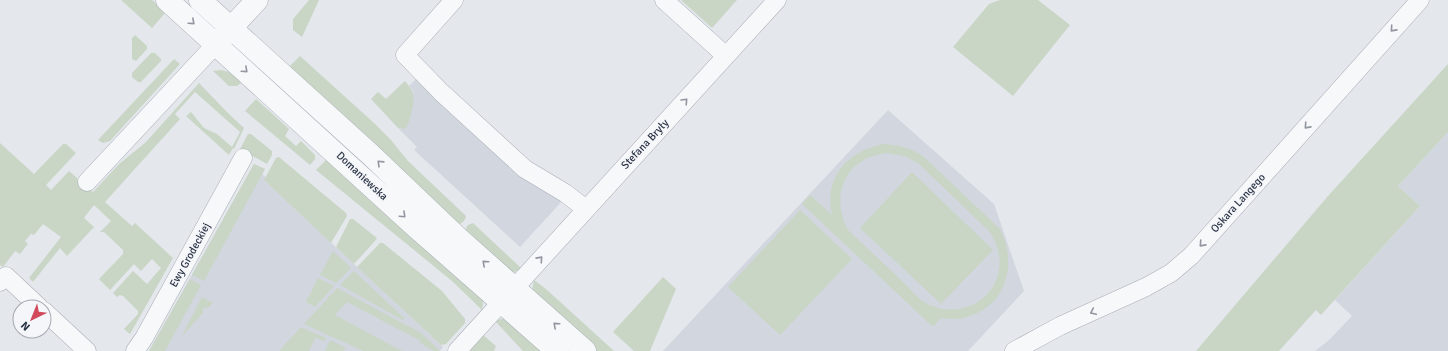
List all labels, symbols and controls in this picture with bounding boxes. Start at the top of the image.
one-way arrow [187,17,195,25]
one-way arrow [1391,24,1398,32]
one-way arrow [241,66,248,73]
one-way arrow [680,98,688,106]
street label: Stefana Bryły [619,116,672,172]
one-way arrow [1304,121,1312,129]
street label: Domaniewska [334,149,391,203]
one-way arrow [377,161,385,168]
street label: Oskara Langego [1208,171,1268,235]
one-way arrow [398,210,406,217]
street label: Ewy Grodeckiej [167,220,213,290]
one-way arrow [1199,239,1206,246]
one-way arrow [536,256,543,264]
one-way arrow [483,260,490,267]
north arrow [12,299,52,339]
one-way arrow [1089,307,1097,315]
text: N [18,319,33,333]
one-way arrow [553,323,560,330]

